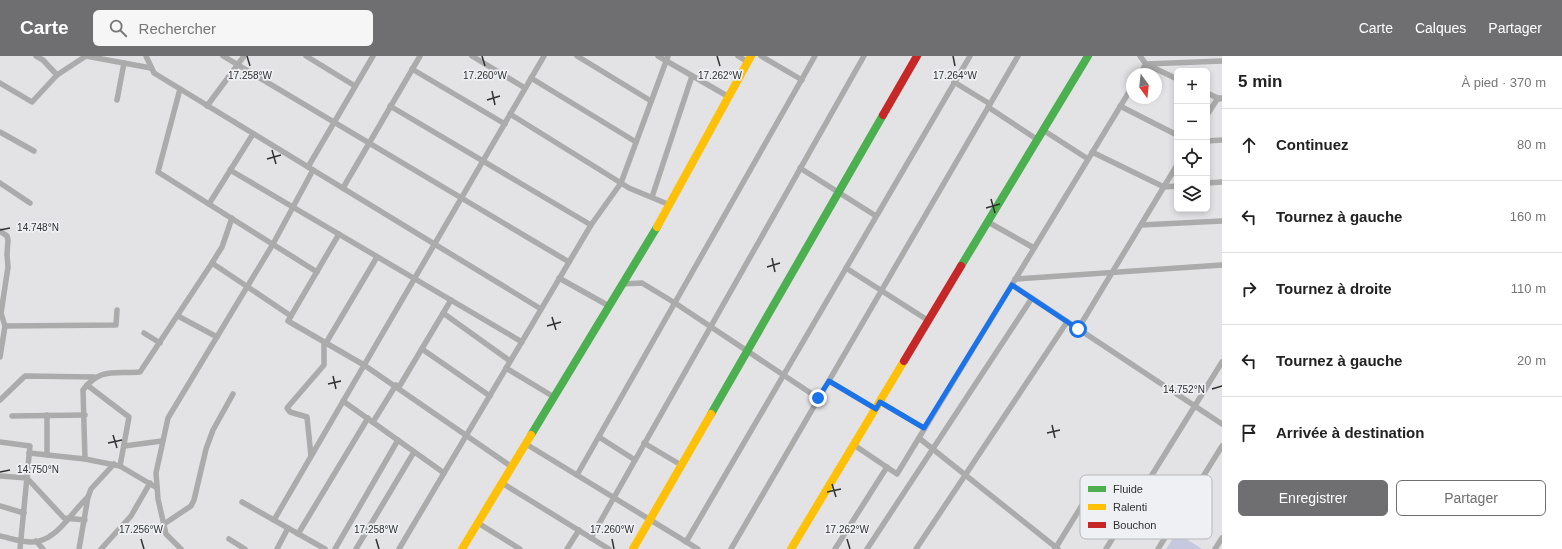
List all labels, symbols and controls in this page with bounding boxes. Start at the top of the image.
search box [93,10,373,46]
text: Carte [20,17,69,38]
icon: search [107,17,129,39]
text: Rechercher [139,20,216,37]
text: Carte [1359,20,1393,36]
text: Calques [1415,20,1466,36]
text: Partager [1488,20,1542,36]
north arrow [1126,68,1162,104]
map controls [1174,68,1210,212]
button: + [1174,68,1210,104]
text: 17.258°W [228,70,273,81]
text: 17.260°W [463,70,508,81]
text: 17.262°W [698,70,743,81]
text: 17.264°W [933,70,978,81]
text: 5 min [1238,72,1282,91]
text: À pied · 370 m [1461,75,1546,90]
button: − [1174,104,1210,140]
icon: ahead [1238,134,1260,156]
text: Continuez [1276,136,1349,153]
text: 80 m [1517,137,1546,152]
button: locate [1174,140,1210,176]
button: layers [1174,176,1210,212]
icon: left [1238,206,1260,228]
text: Tournez à gauche [1276,208,1402,225]
text: 160 m [1510,209,1546,224]
text: 14.748°N [17,222,59,233]
icon: right [1238,278,1260,300]
text: Tournez à droite [1276,280,1392,297]
text: 110 m [1511,281,1546,296]
route start [1069,320,1087,338]
icon: left [1238,350,1260,372]
text: Tournez à gauche [1276,352,1402,369]
text: 20 m [1517,353,1546,368]
text: 14.752°N [1163,384,1205,395]
route end [809,389,827,407]
icon: arrive [1238,422,1260,444]
text: Arrivée à destination [1276,424,1424,441]
text: 14.750°N [17,464,59,475]
legend [1080,475,1212,539]
button: Enregistrer [1238,480,1388,516]
button: Partager [1396,480,1546,516]
text: Fluide [1113,483,1143,495]
text: Ralenti [1113,501,1147,513]
text: Bouchon [1113,519,1156,531]
text: 17.256°W [119,524,164,535]
text: 17.258°W [354,524,399,535]
text: 17.260°W [590,524,635,535]
text: 17.262°W [825,524,870,535]

